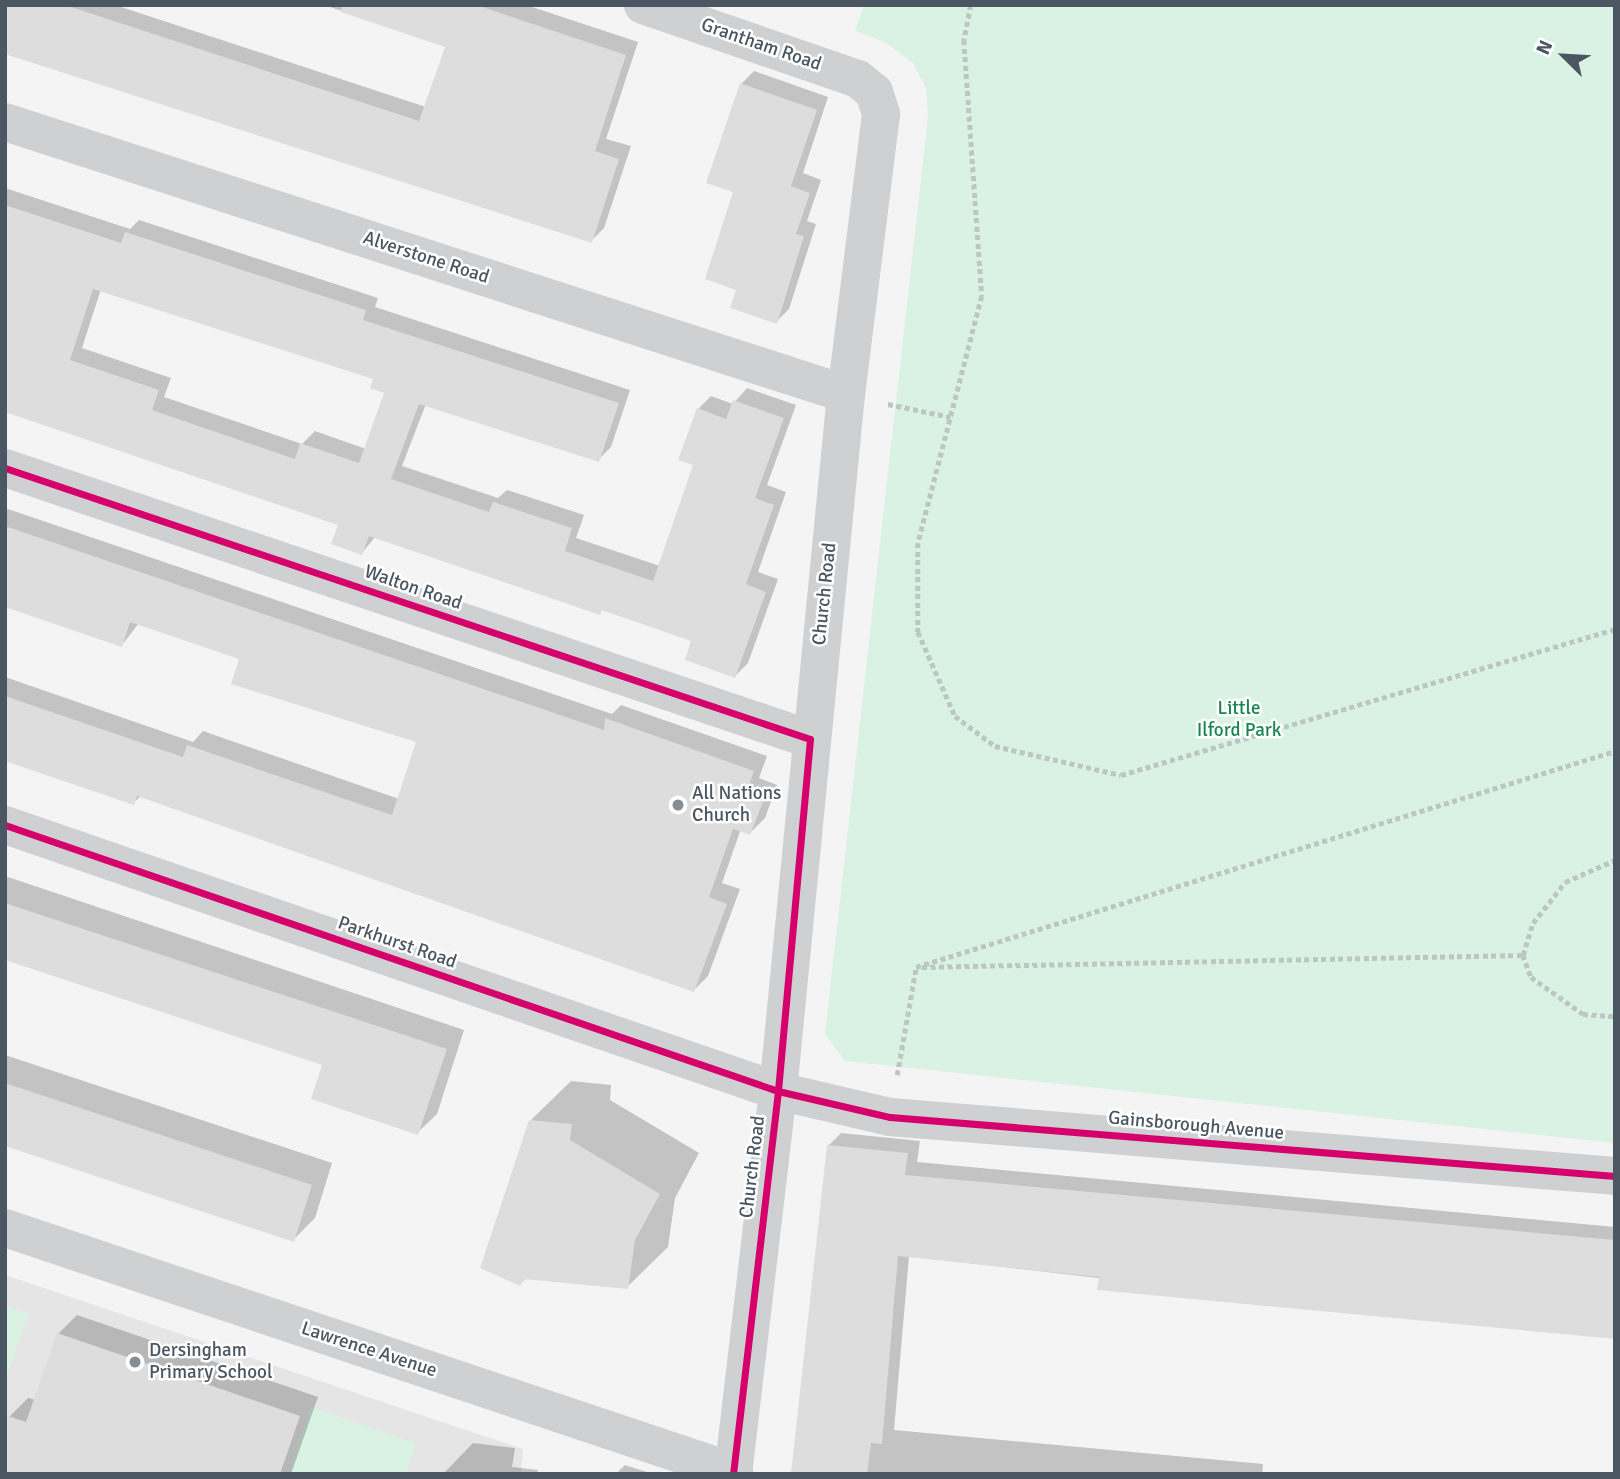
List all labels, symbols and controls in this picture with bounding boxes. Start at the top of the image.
street label: Grantham Road [698,14,824,76]
north arrow [1529,21,1599,91]
text: N [1531,37,1558,58]
street label: Alverstone Road [360,227,492,289]
street label: Church Road [808,542,842,646]
street label: Walton Road [361,561,465,615]
park label: Little Ilford Park [1197,698,1281,742]
place label: All Nations Church [692,783,781,827]
marker: All Nations Church [670,797,686,813]
street label: Parkhurst Road [335,912,459,974]
street label: Gainsborough Avenue [1107,1107,1285,1145]
street label: Church Road [735,1115,771,1219]
street label: Lawrence Avenue [298,1317,440,1383]
place label: Dersingham Primary School [149,1340,272,1384]
marker: Dersingham Primary School [127,1354,143,1370]

